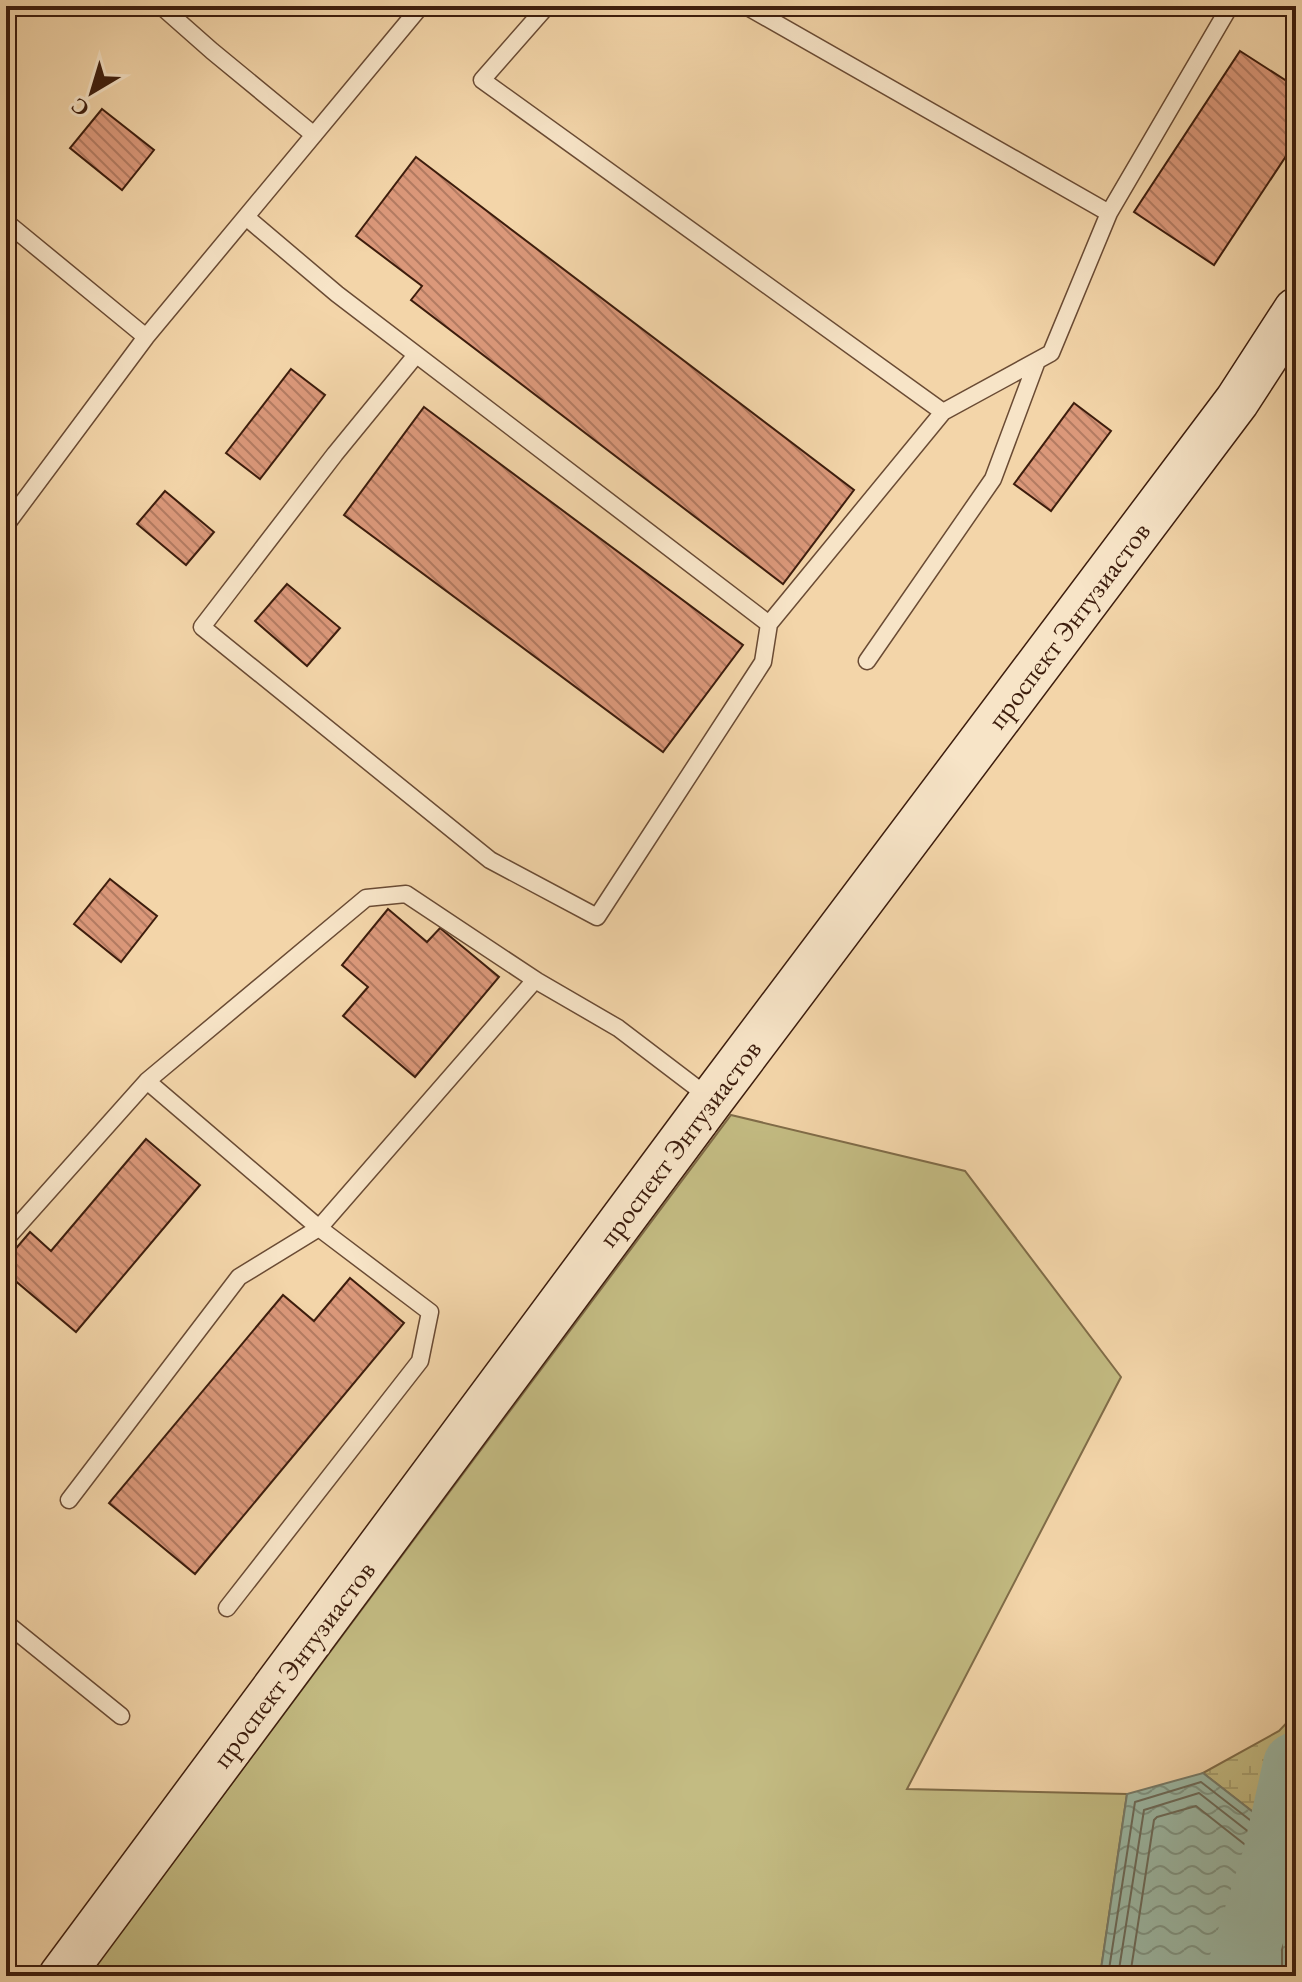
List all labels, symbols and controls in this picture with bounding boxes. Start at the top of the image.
north arrow [52,52,132,132]
text: С [65,91,95,124]
street label: проспект Энтузиастов [978,514,1158,736]
street label: проспект Энтузиастов [589,1032,769,1254]
street label: проспект Энтузиастов [203,1553,383,1775]

